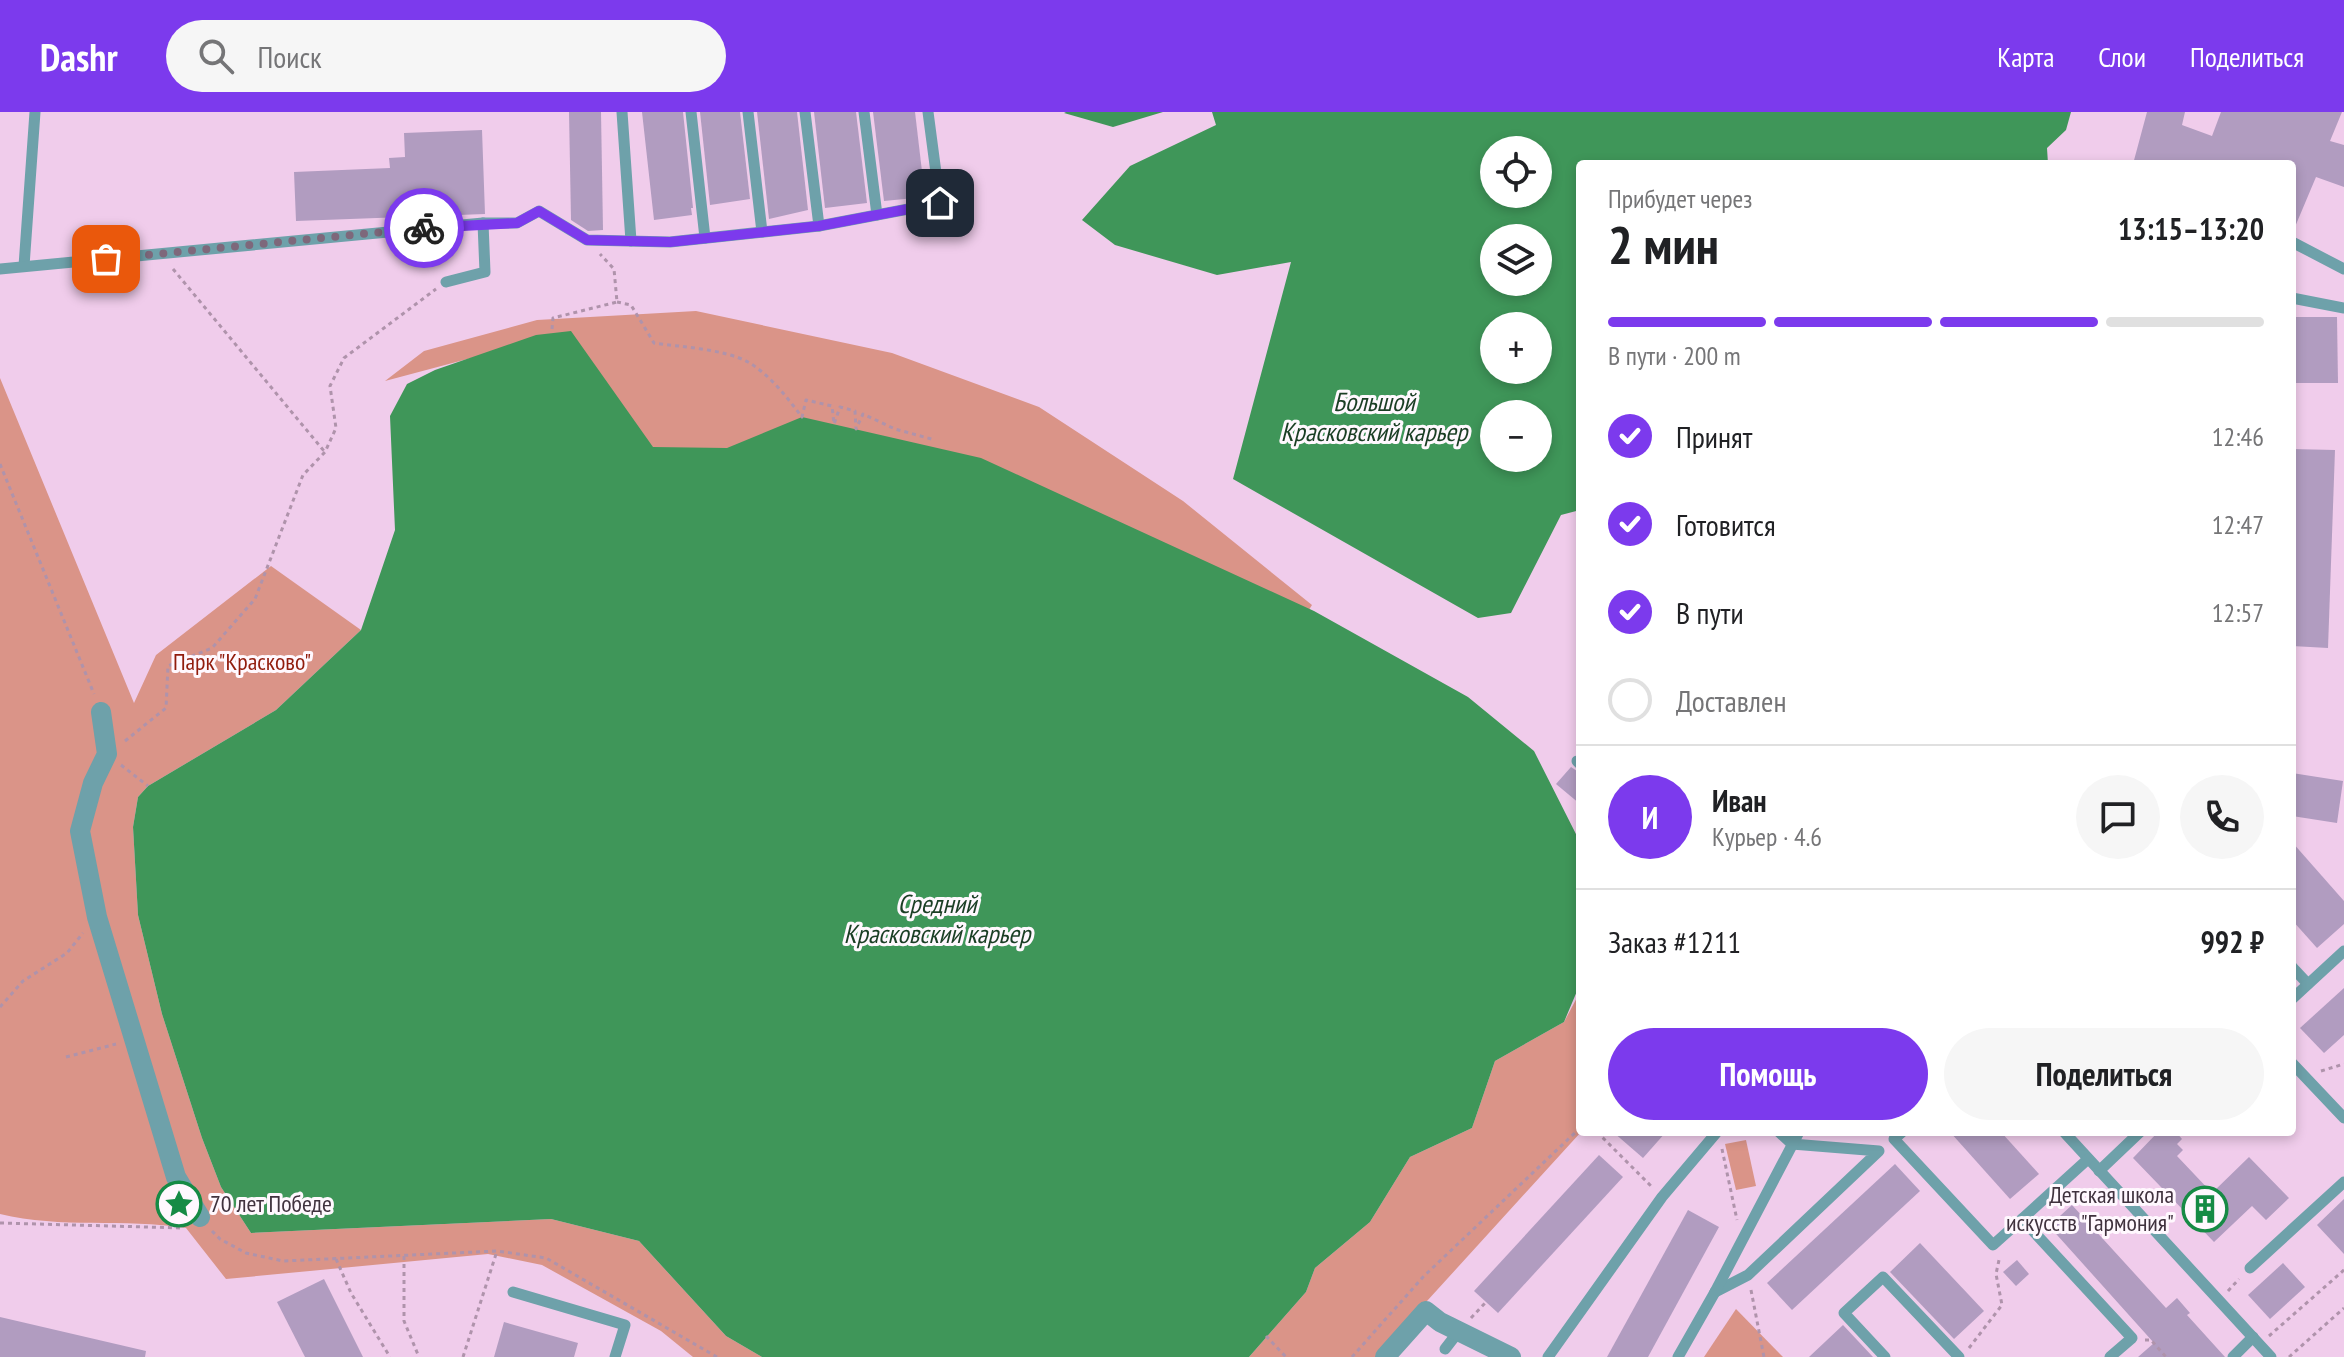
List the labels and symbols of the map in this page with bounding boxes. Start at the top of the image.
pin [906,169,974,237]
courier [384,188,464,268]
pin [72,225,140,293]
water label: Большой Красковский карьер [1281,385,1469,448]
park label: Парк "Красково" [173,646,311,677]
water label: Средний Красковский карьер [844,887,1032,950]
place label: Детская школа искусств "Гармония" [2006,1179,2174,1238]
place icon: 70 лет Победе [155,1180,203,1228]
building icon: Детская школа искусств "Гармония" [2181,1185,2229,1233]
place label: 70 лет Победе [210,1188,332,1219]

